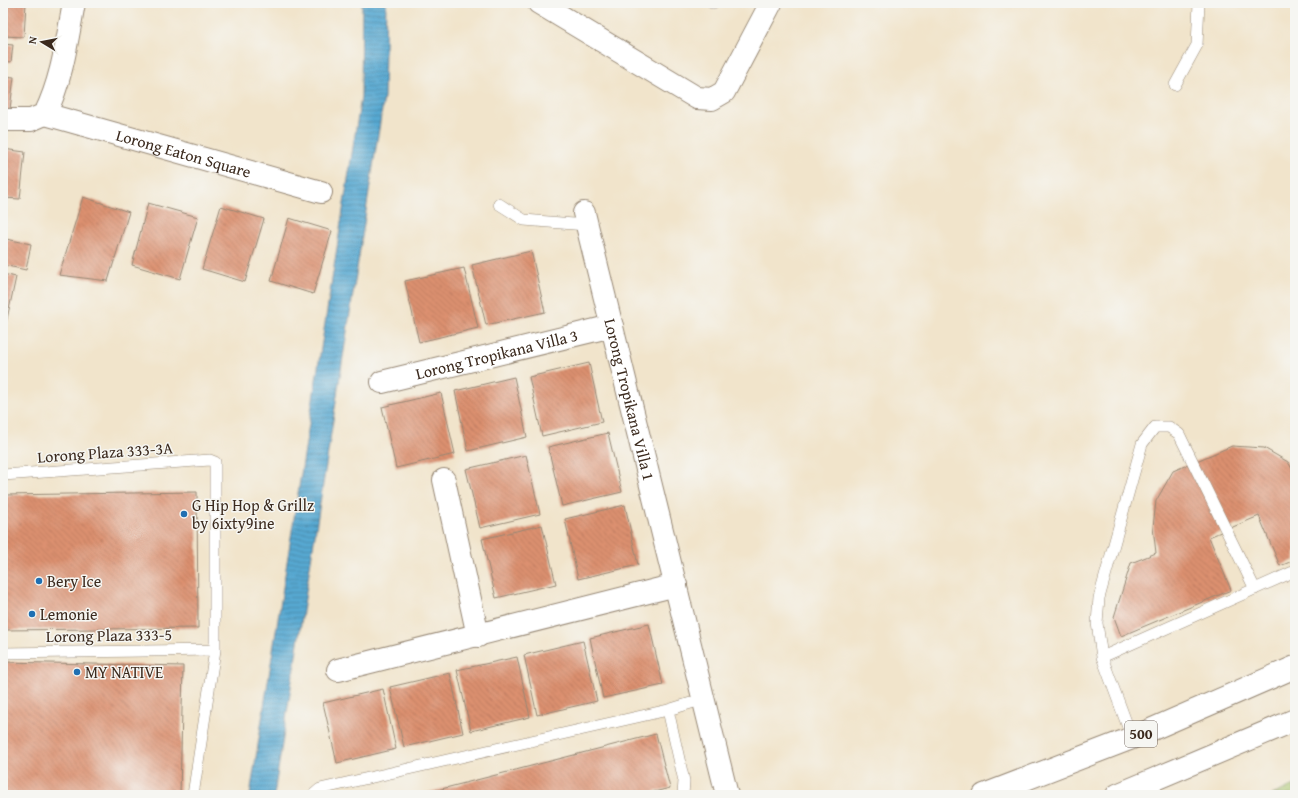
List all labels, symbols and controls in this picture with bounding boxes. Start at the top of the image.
north arrow [22,22,62,62]
text: N [24,35,41,45]
street label: Lorong Eaton Square [113,123,254,184]
street label: Lorong Tropikana Villa 1 [598,316,661,483]
street label: Lorong Tropikana Villa 3 [413,323,580,385]
street label: Lorong Plaza 333-3A [36,435,174,469]
place label: G Hip Hop & Grillz by 6ixty9ine [192,493,314,535]
marker: G Hip Hop & Grillz by 6ixty9ine [179,509,189,519]
place label: Bery Ice [47,569,101,593]
marker: Bery Ice [34,576,44,586]
place label: Lemonie [40,602,98,626]
marker: Lemonie [27,609,37,619]
street label: Lorong Plaza 333-5 [46,622,172,648]
place label: MY NATIVE [85,660,163,684]
marker: MY NATIVE [72,667,82,677]
road number: 500 [1125,721,1157,747]

